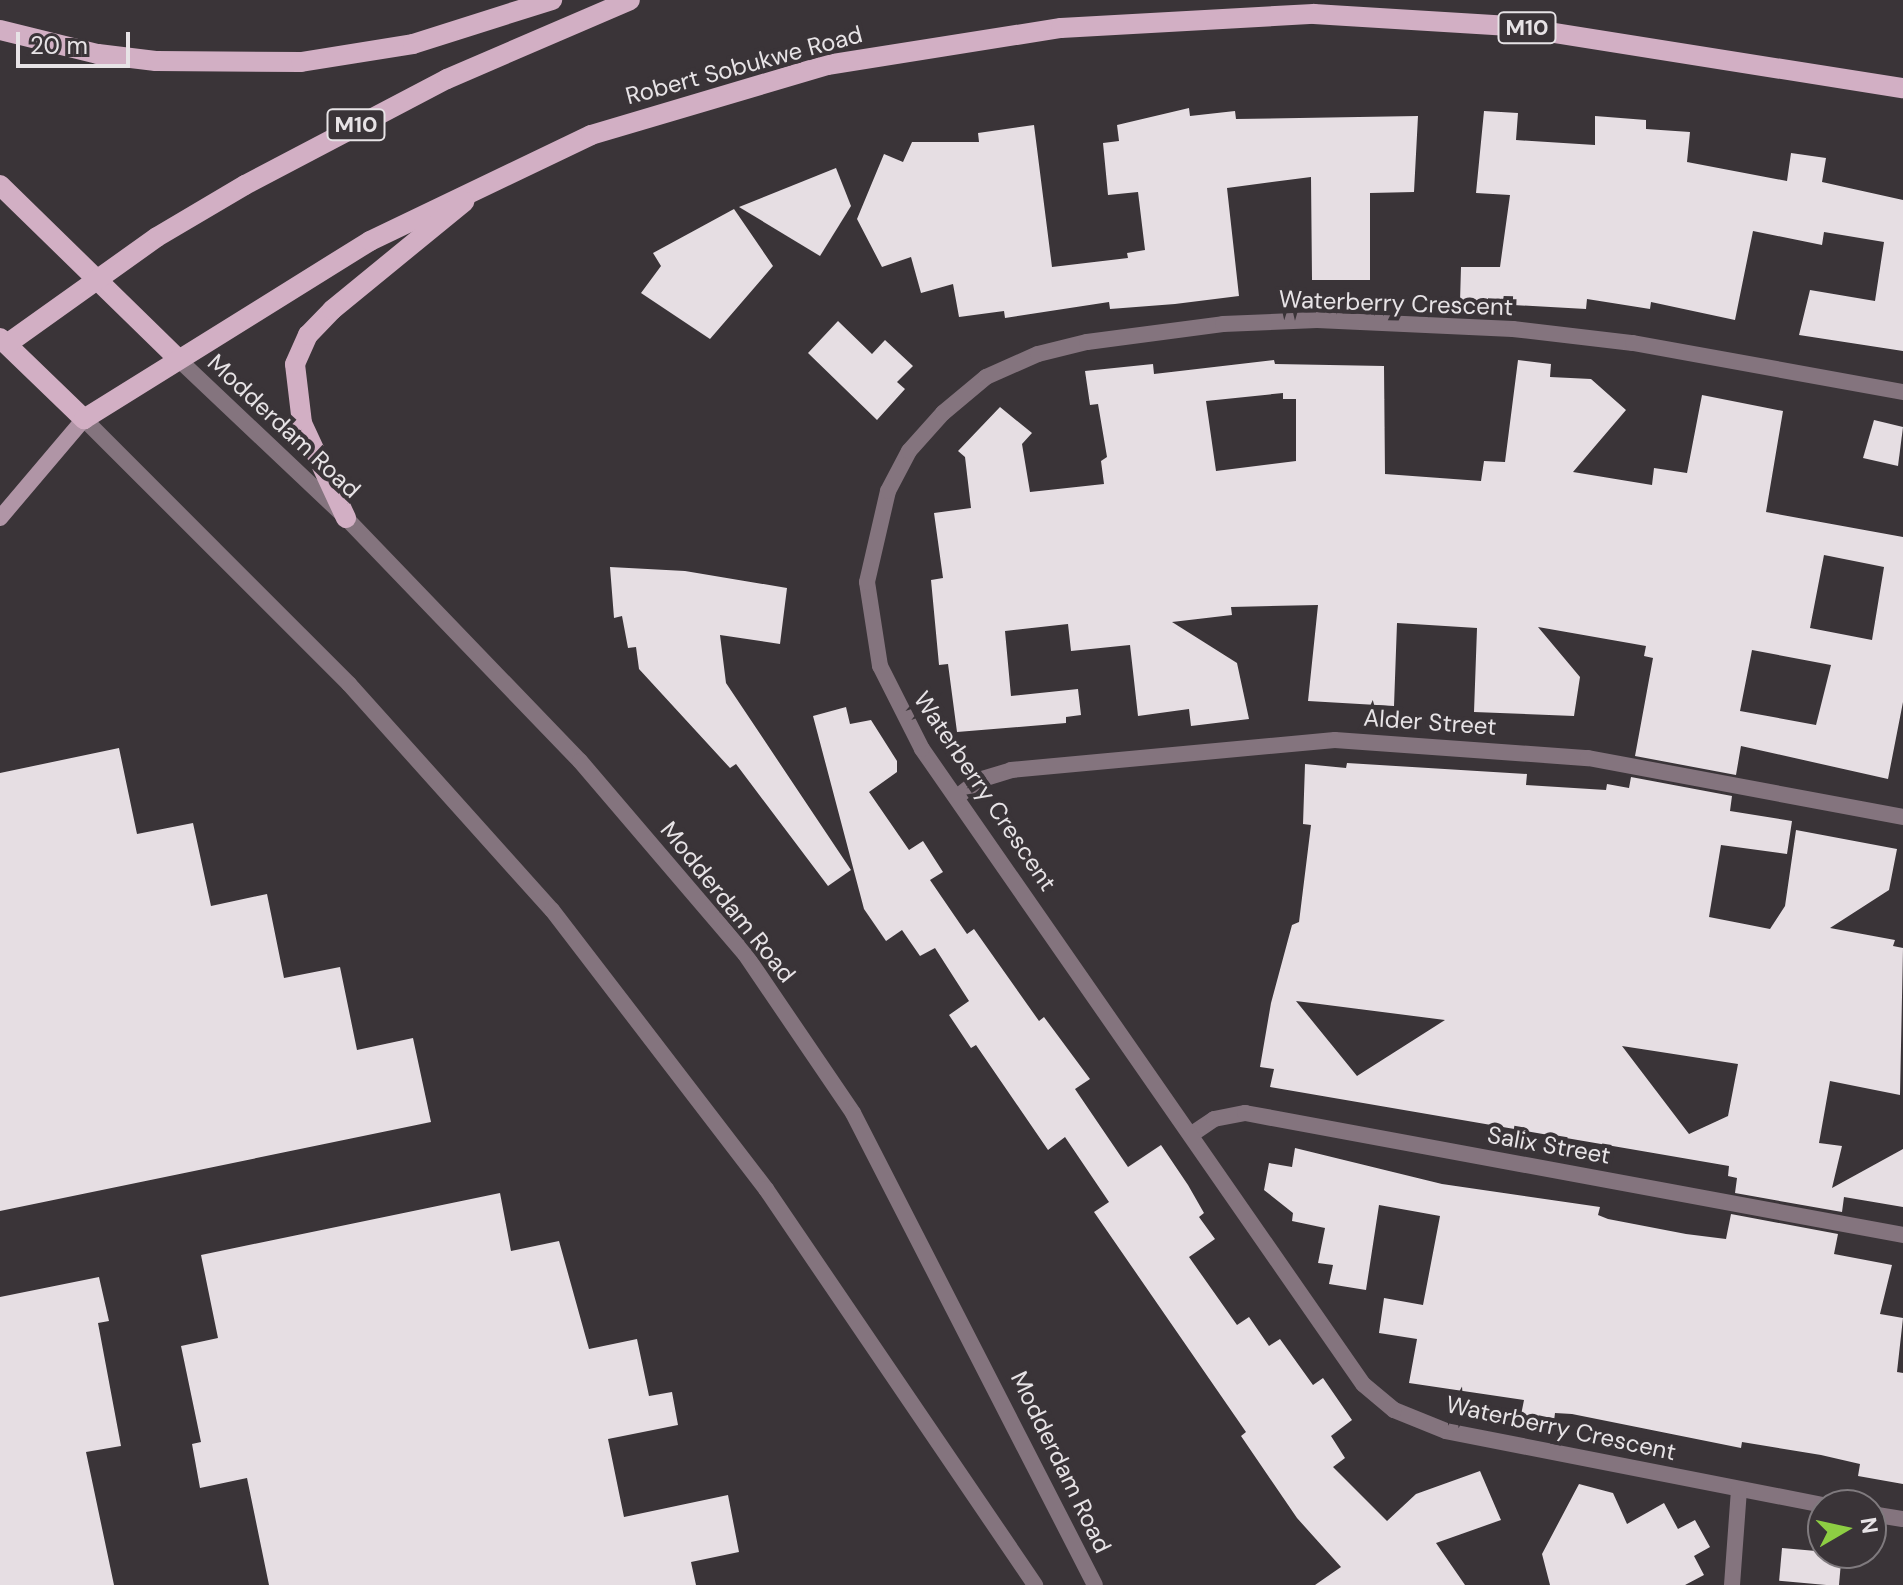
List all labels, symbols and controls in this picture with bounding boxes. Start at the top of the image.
road number: M10 [1497,10,1557,46]
scale bar [20,16,134,66]
street label: Robert Sobukwe Road [622,20,866,110]
text: 20 m [30,30,88,61]
road number: M10 [326,107,386,143]
street label: Waterberry Crescent [1278,285,1514,321]
street label: Modderdam Road [202,348,366,504]
street label: Waterberry Crescent [908,686,1062,896]
street label: Alder Street [1363,703,1497,741]
street label: Modderdam Road [654,816,802,988]
street label: Salix Street [1485,1120,1613,1170]
street label: Modderdam Road [1005,1367,1117,1557]
street label: Waterberry Crescent [1443,1390,1679,1466]
north arrow [1807,1489,1887,1569]
text: N [1854,1515,1885,1536]

